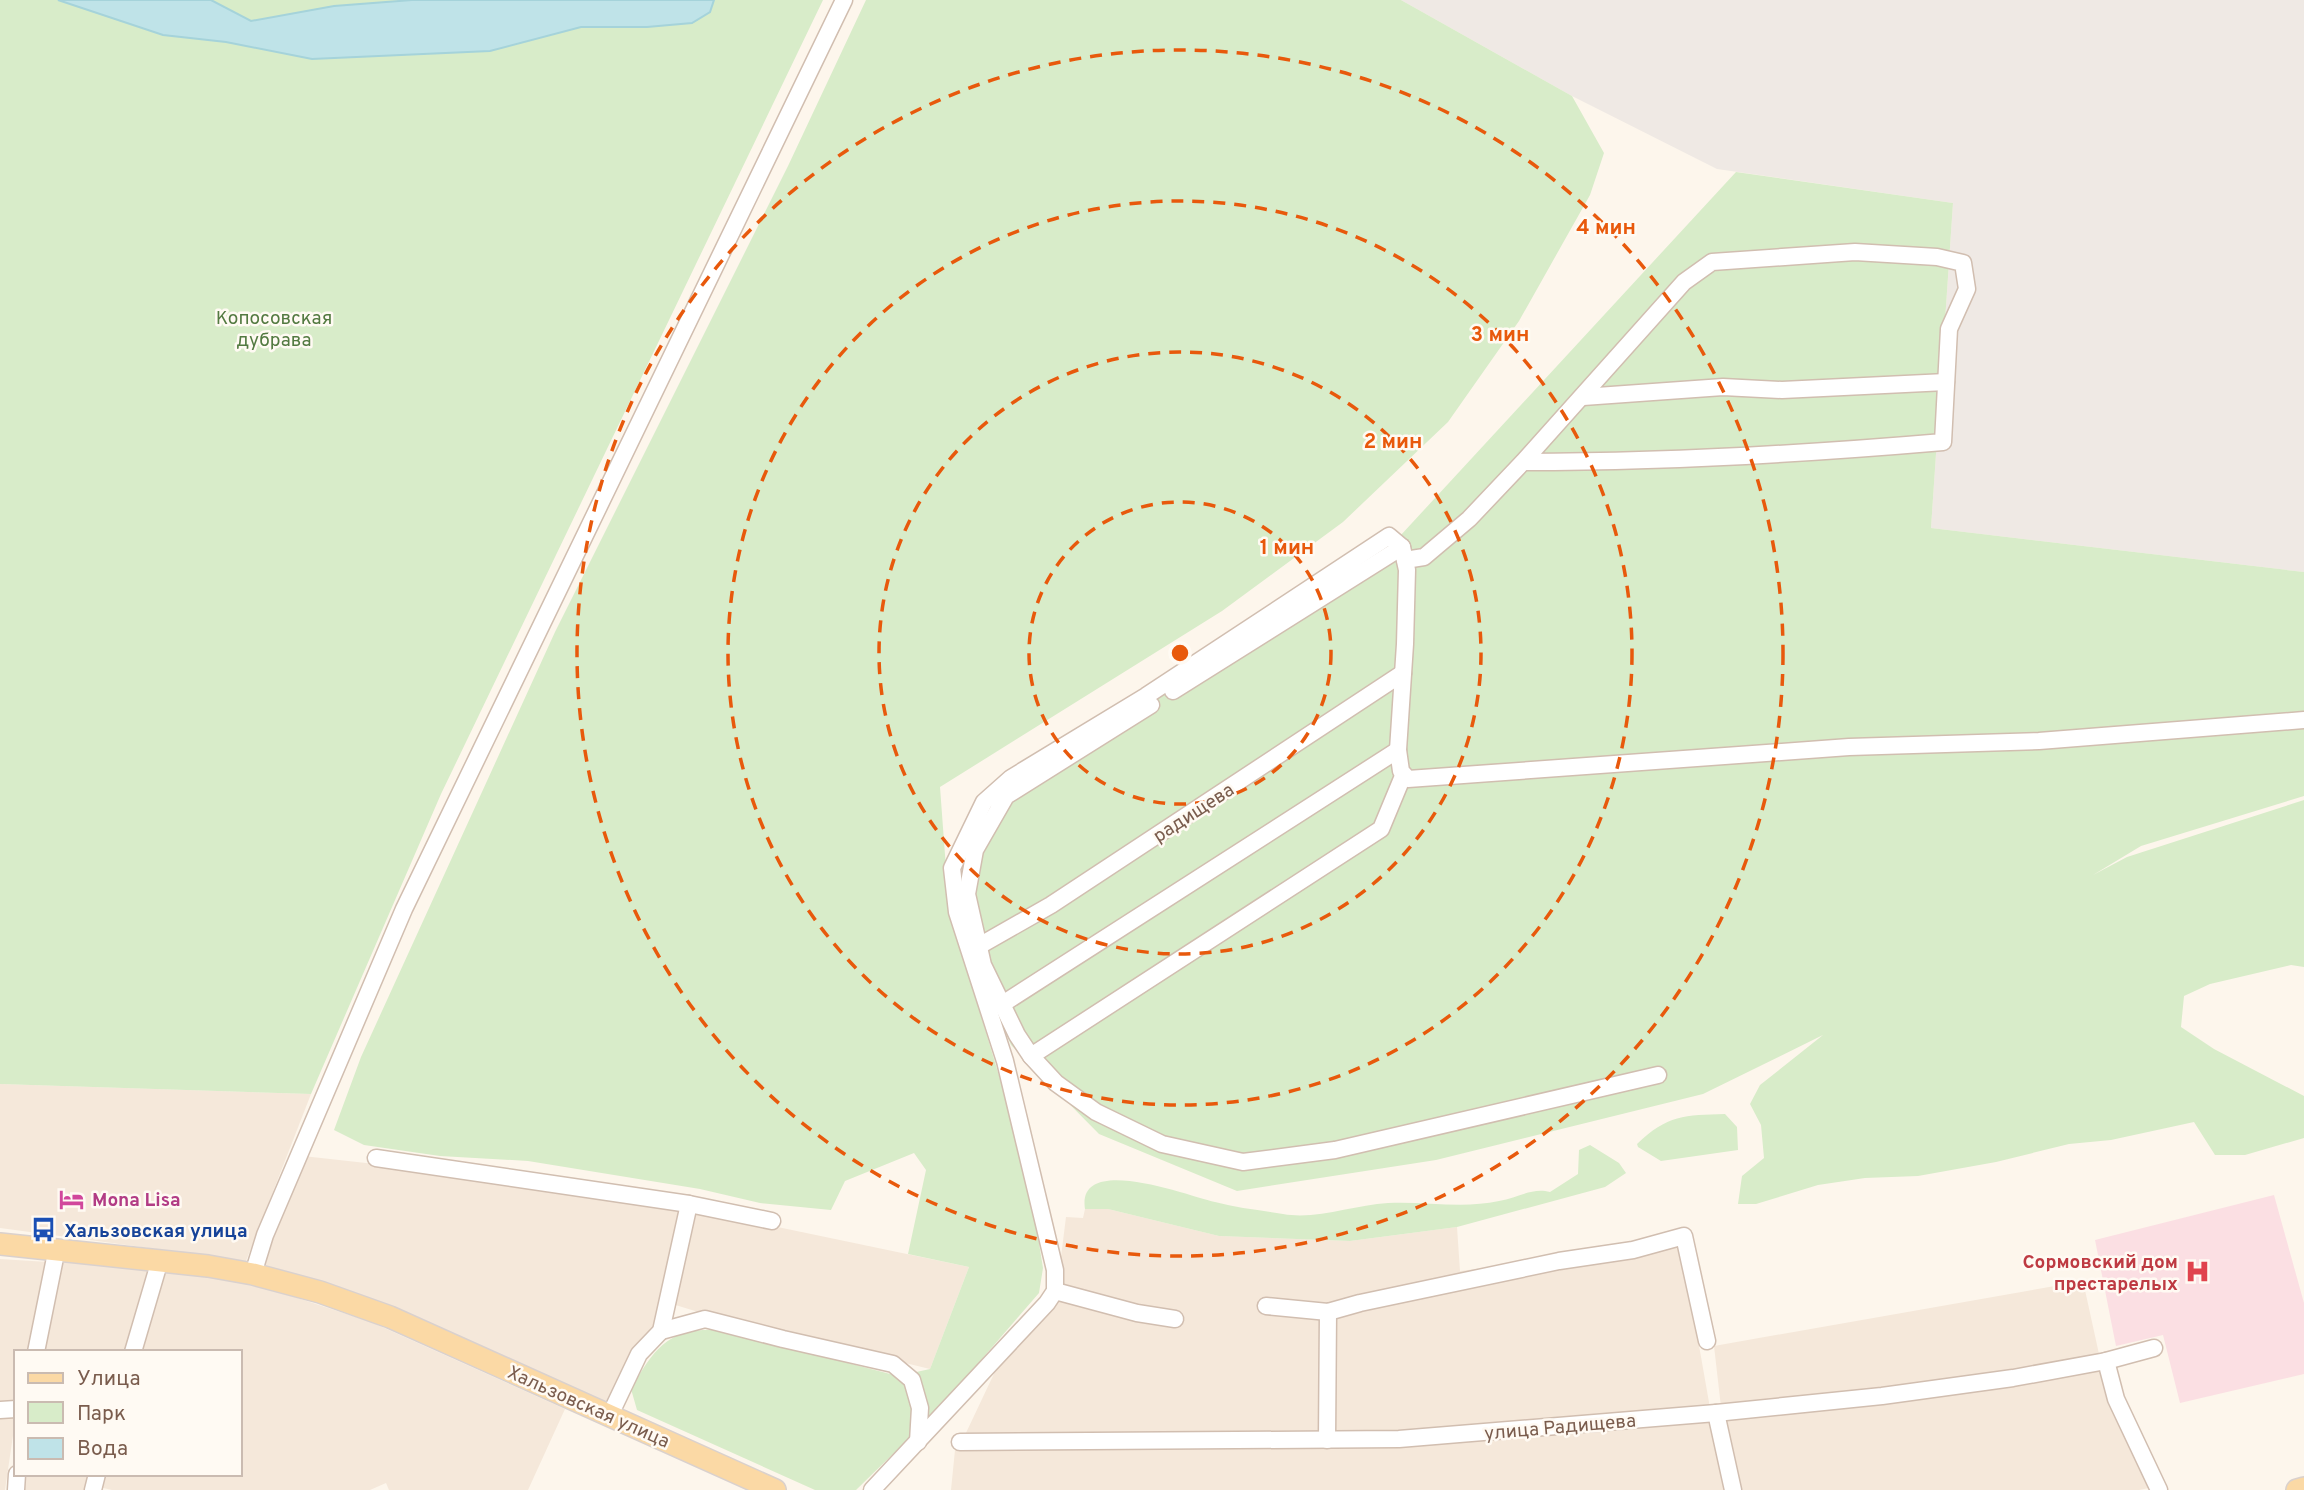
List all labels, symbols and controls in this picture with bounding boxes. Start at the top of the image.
text: 4 мин [1576,215,1636,242]
park label: Копосовская дубрава [216,307,332,353]
text: 3 мин [1471,322,1529,349]
text: 2 мин [1363,429,1423,456]
text: 1 мин [1260,535,1314,562]
centre of rings [1168,641,1192,665]
street label: радищева [1149,779,1239,849]
hotel icon: Mona Lisa [58,1185,86,1213]
place label: Mona Lisa [92,1189,180,1213]
bus stop icon: Хальзовская улица [30,1216,58,1244]
place label: Хальзовская улица [64,1220,248,1244]
place label: Сормовский дом престарелых [2023,1251,2178,1297]
hospital icon: Сормовский дом престарелых [2184,1258,2212,1286]
legend [14,1350,242,1476]
street label: Хальзовская улица [503,1361,673,1454]
text: Улица [77,1366,141,1393]
text: Парк [77,1401,126,1428]
street label: улица Радищева [1483,1409,1637,1447]
text: Вода [77,1436,128,1463]

